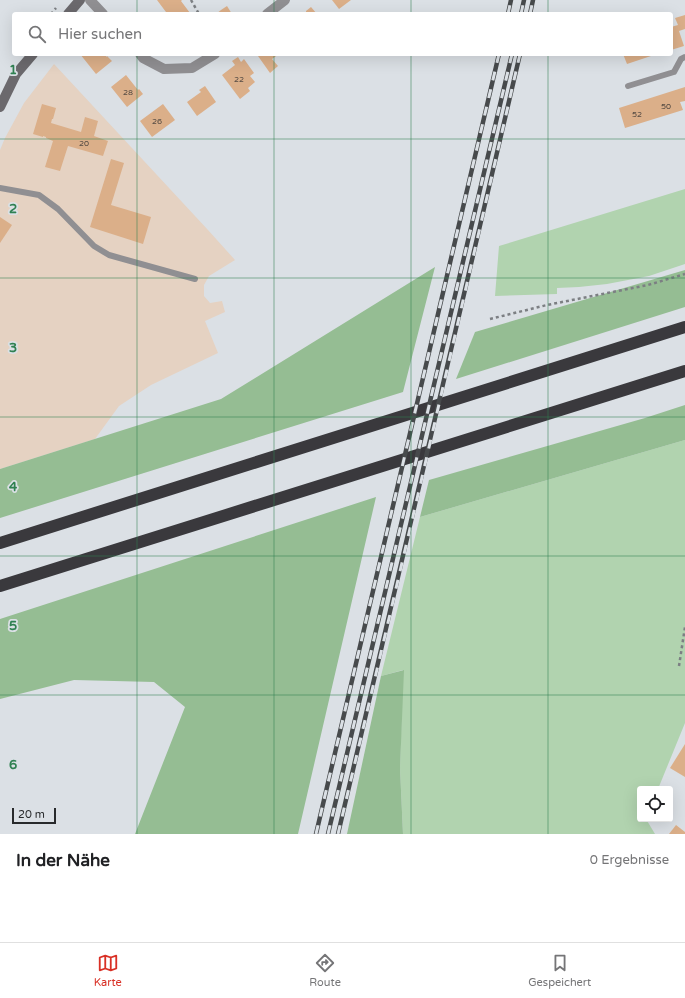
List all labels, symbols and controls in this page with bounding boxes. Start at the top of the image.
search box [12,12,673,56]
icon: search [26,23,48,45]
text: Hier suchen [58,25,142,43]
text: 1 [9,62,17,78]
house number: 22 [234,75,244,84]
house number: 28 [123,88,133,97]
house number: 50 [661,102,671,111]
house number: 52 [632,110,642,119]
house number: 26 [152,117,162,126]
house number: 20 [79,139,89,148]
text: 2 [9,201,17,217]
text: 3 [9,340,17,356]
text: 4 [9,479,18,495]
text: 5 [9,618,17,634]
text: 6 [9,757,17,773]
map controls [637,786,673,822]
button: locate [637,786,673,822]
scale bar [12,806,56,825]
text: 20 m [18,808,45,821]
text: In der Nähe [16,850,110,871]
text: 0 Ergebnisse [590,852,669,868]
tab: Karte [94,952,122,989]
tab: Route [309,952,341,989]
tab: Gespeichert [528,952,591,989]

